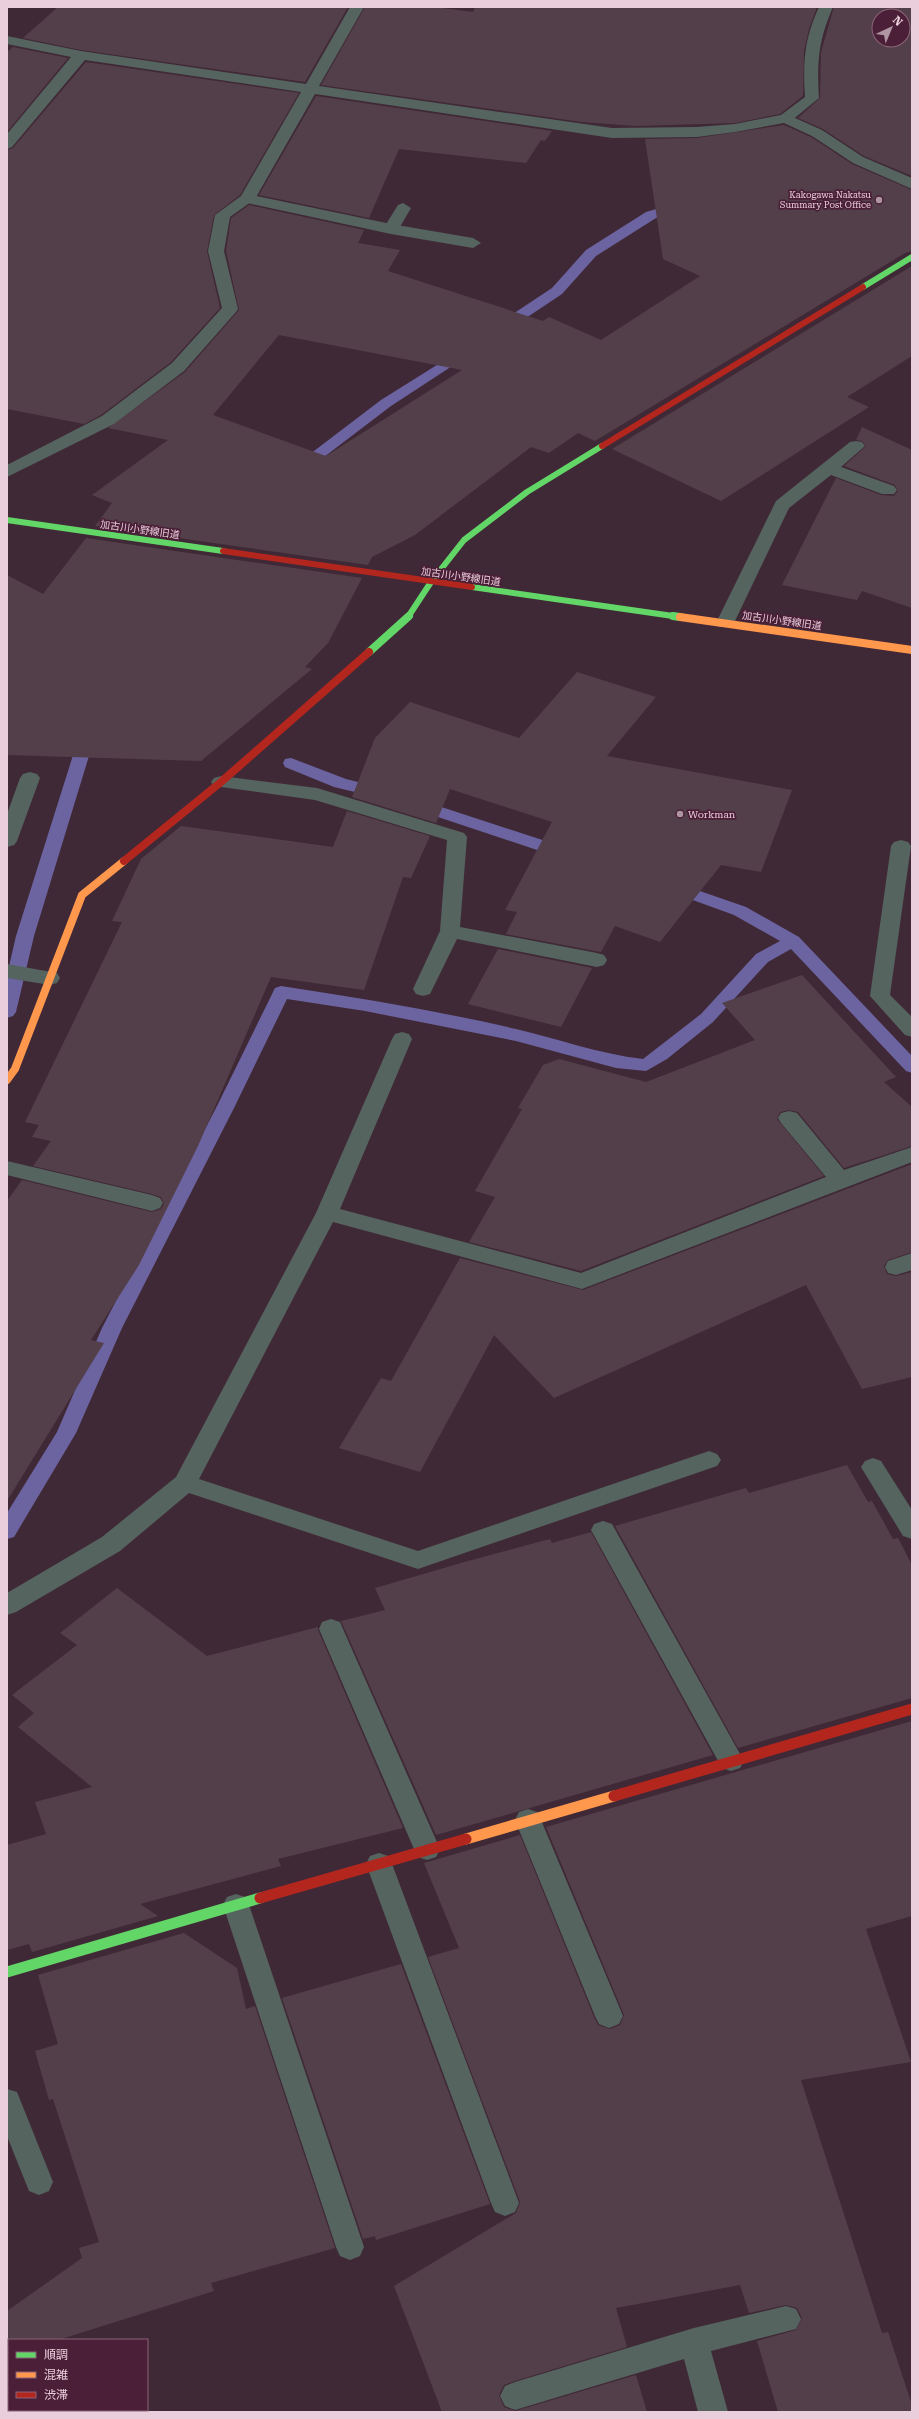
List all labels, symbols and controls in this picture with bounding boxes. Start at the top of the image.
north arrow [871,8,911,48]
text: N [890,14,906,29]
place label: Kakogawa Nakatsu Summary Post Office [780,190,871,210]
marker: Kakogawa Nakatsu Summary Post Office [874,195,884,205]
street label: 加古川小野線旧道 [100,518,180,541]
street label: 加古川小野線旧道 [421,565,501,588]
street label: 加古川小野線旧道 [742,609,822,632]
marker: Workman [675,809,685,819]
place label: Workman [688,809,736,820]
legend [8,2339,148,2411]
text: 順調 [44,2348,68,2362]
text: 混雑 [44,2368,68,2382]
text: 渋滞 [44,2388,68,2402]

